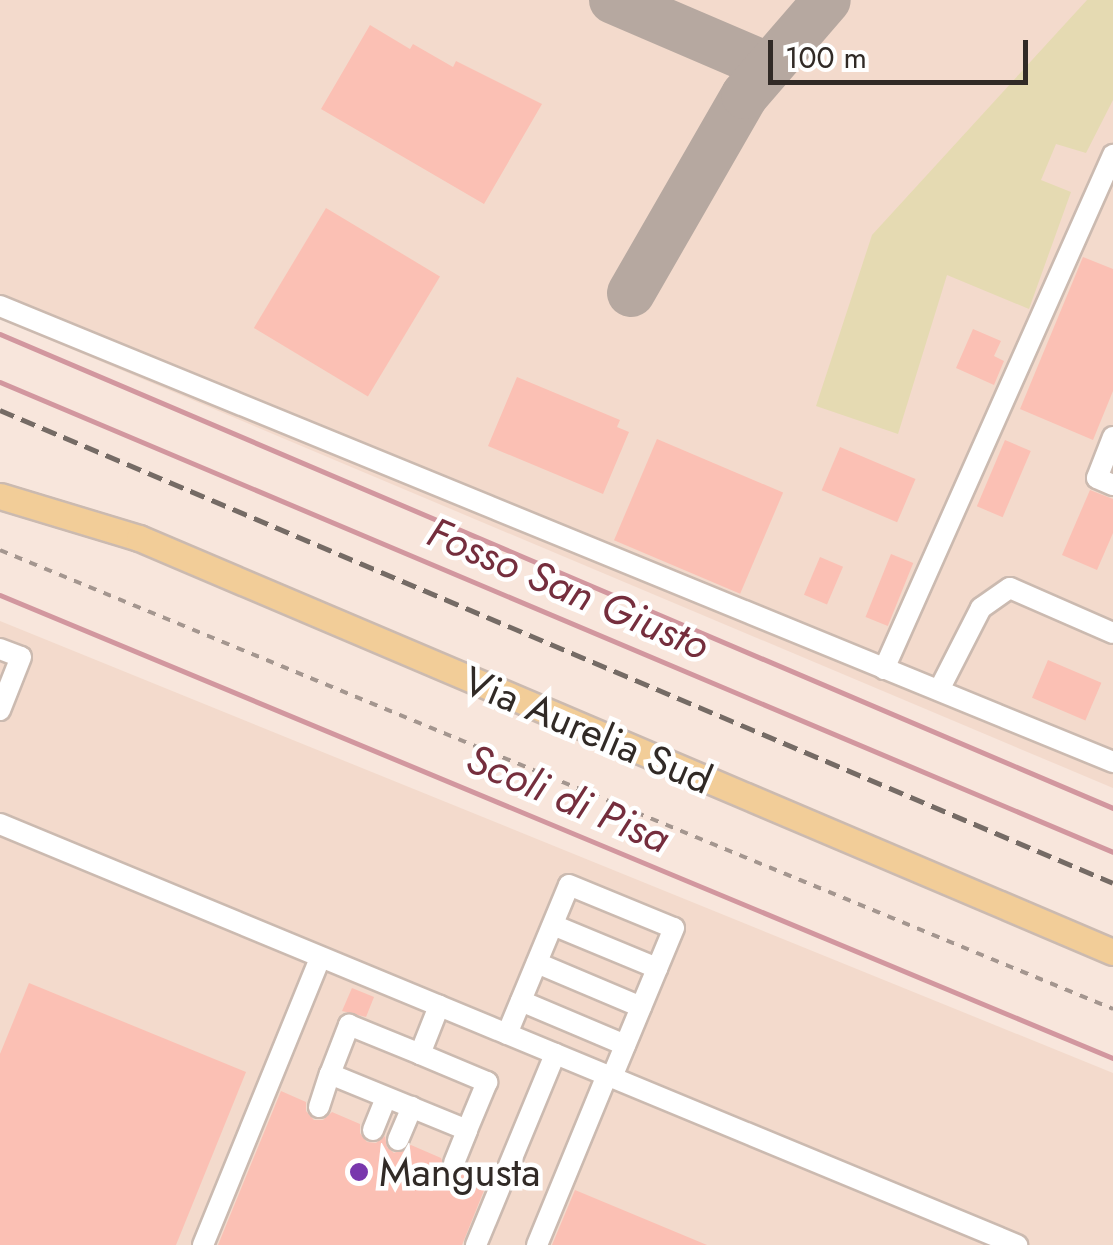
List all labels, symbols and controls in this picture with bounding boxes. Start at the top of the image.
scale bar [773,20,1033,82]
text: 100 m [785,36,867,79]
water label: Fosso San Giusto [420,507,716,671]
street label: Via Aurelia Sud [457,656,719,804]
water label: Scoli di Pisa [459,734,677,864]
place label: Mangusta [379,1148,540,1196]
marker: Mangusta [348,1161,370,1183]

